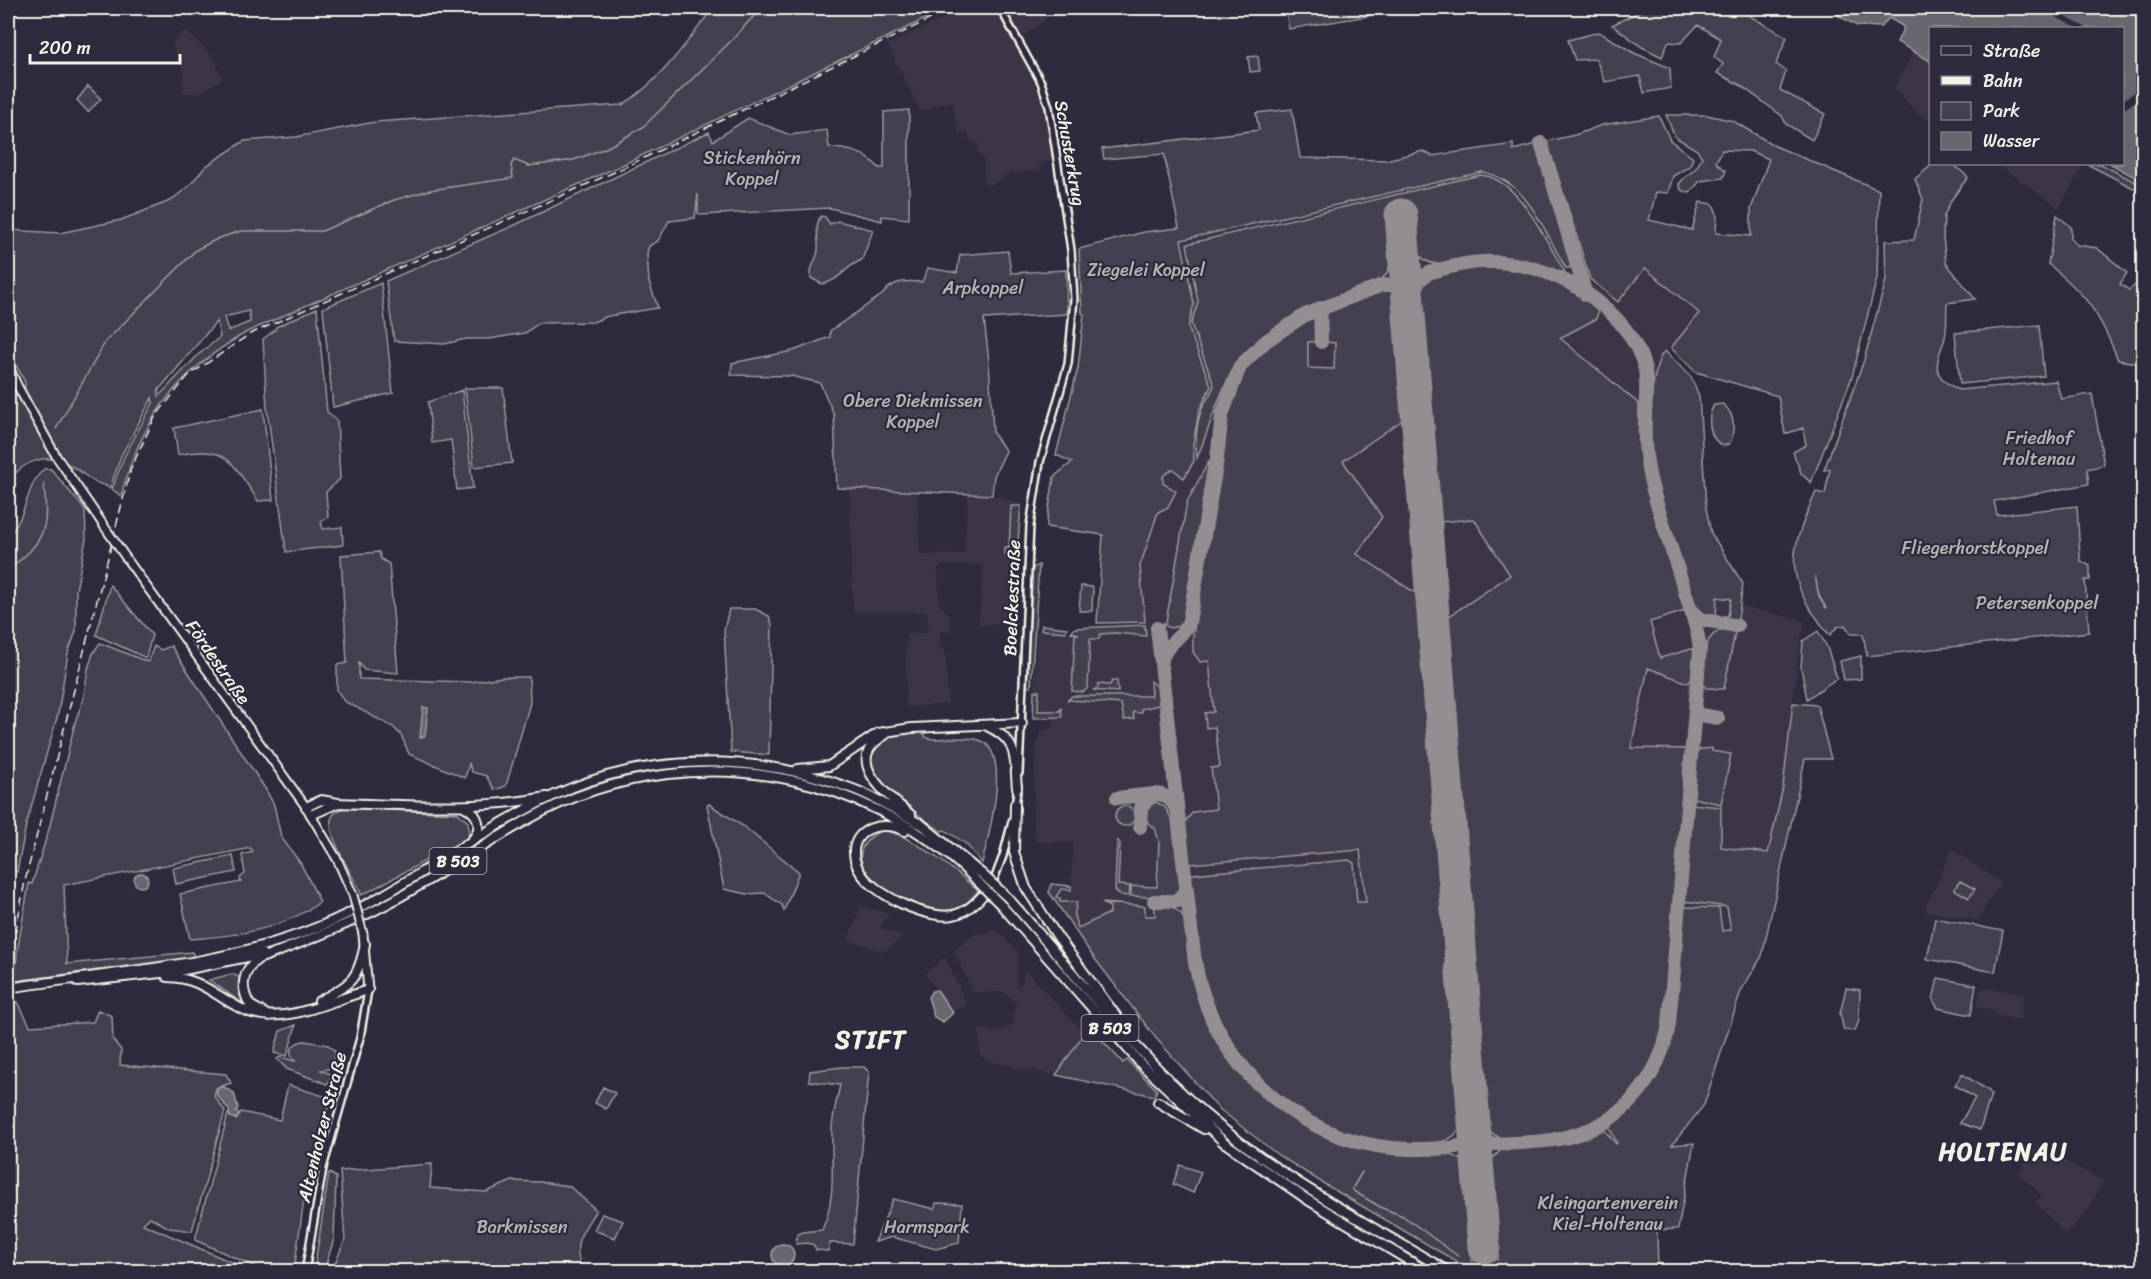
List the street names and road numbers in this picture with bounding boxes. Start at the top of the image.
street label: Schusterkrug [1045,98,1095,208]
street label: Boelckestraße [994,539,1030,657]
street label: Fördestraße [177,613,259,712]
road number: B 503 [430,848,486,874]
road number: B 503 [1082,1015,1138,1041]
street label: Altenholzer Straße [288,1048,356,1207]

